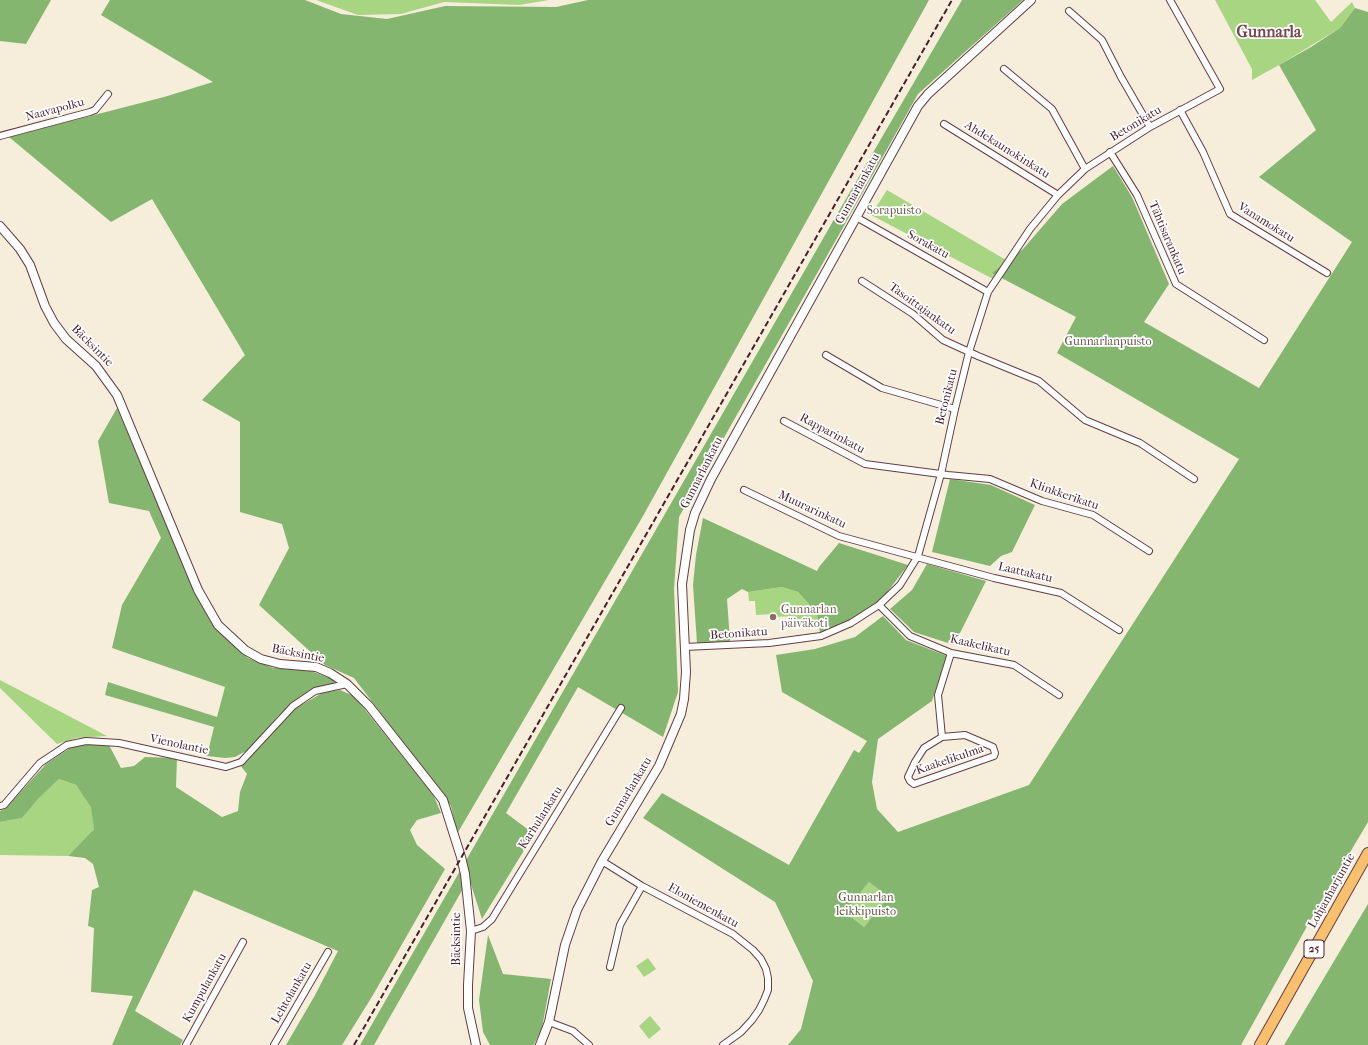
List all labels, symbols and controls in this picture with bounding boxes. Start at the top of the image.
district label: Gunnarla [1237,23,1301,43]
street label: Naavapolku [24,95,86,125]
street label: Betonikatu [1108,103,1164,145]
street label: Ahdekaunokinkatu [962,118,1052,182]
street label: Gunnarlankatu [833,151,883,227]
street label: Tähtisarankatu [1145,199,1189,277]
street label: Vanamokatu [1235,200,1297,246]
park label: Sorapuisto [867,204,921,218]
street label: Sorakatu [905,228,951,262]
street label: Tasoittajankatu [886,280,958,338]
street label: Bäcksintie [68,322,116,370]
park label: Gunnarlanpuisto [1064,335,1152,349]
street label: Betonikatu [933,367,961,427]
street label: Rapparinkatu [797,411,867,457]
street label: Gunnarlankatu [678,435,726,511]
street label: Klinkkerikatu [1028,476,1100,514]
street label: Muurarinkatu [776,488,848,532]
street label: Laattakatu [996,560,1054,586]
place label: Gunnarlan päiväkoti [781,603,837,631]
marker: Gunnarlan päiväkoti [768,612,778,622]
street label: Betonikatu [710,625,768,643]
street label: Kaakelikatu [948,632,1012,660]
street label: Bäcksintie [270,642,326,666]
street label: Vienolantie [148,732,210,758]
street label: Kaakelikulma [914,742,986,778]
street label: Gunnarlankatu [603,755,655,829]
street label: Karhulankatu [516,784,566,852]
street label: Lohjanharjuntie [1305,851,1359,931]
street label: Eloniemenkatu [665,881,741,931]
park label: Gunnarlan leikkipuisto [836,891,896,919]
street label: Bäcksintie [450,912,464,966]
road number: 25 [1304,940,1324,958]
street label: Kumpulankatu [180,951,230,1025]
street label: Lehtolankatu [269,960,315,1026]

